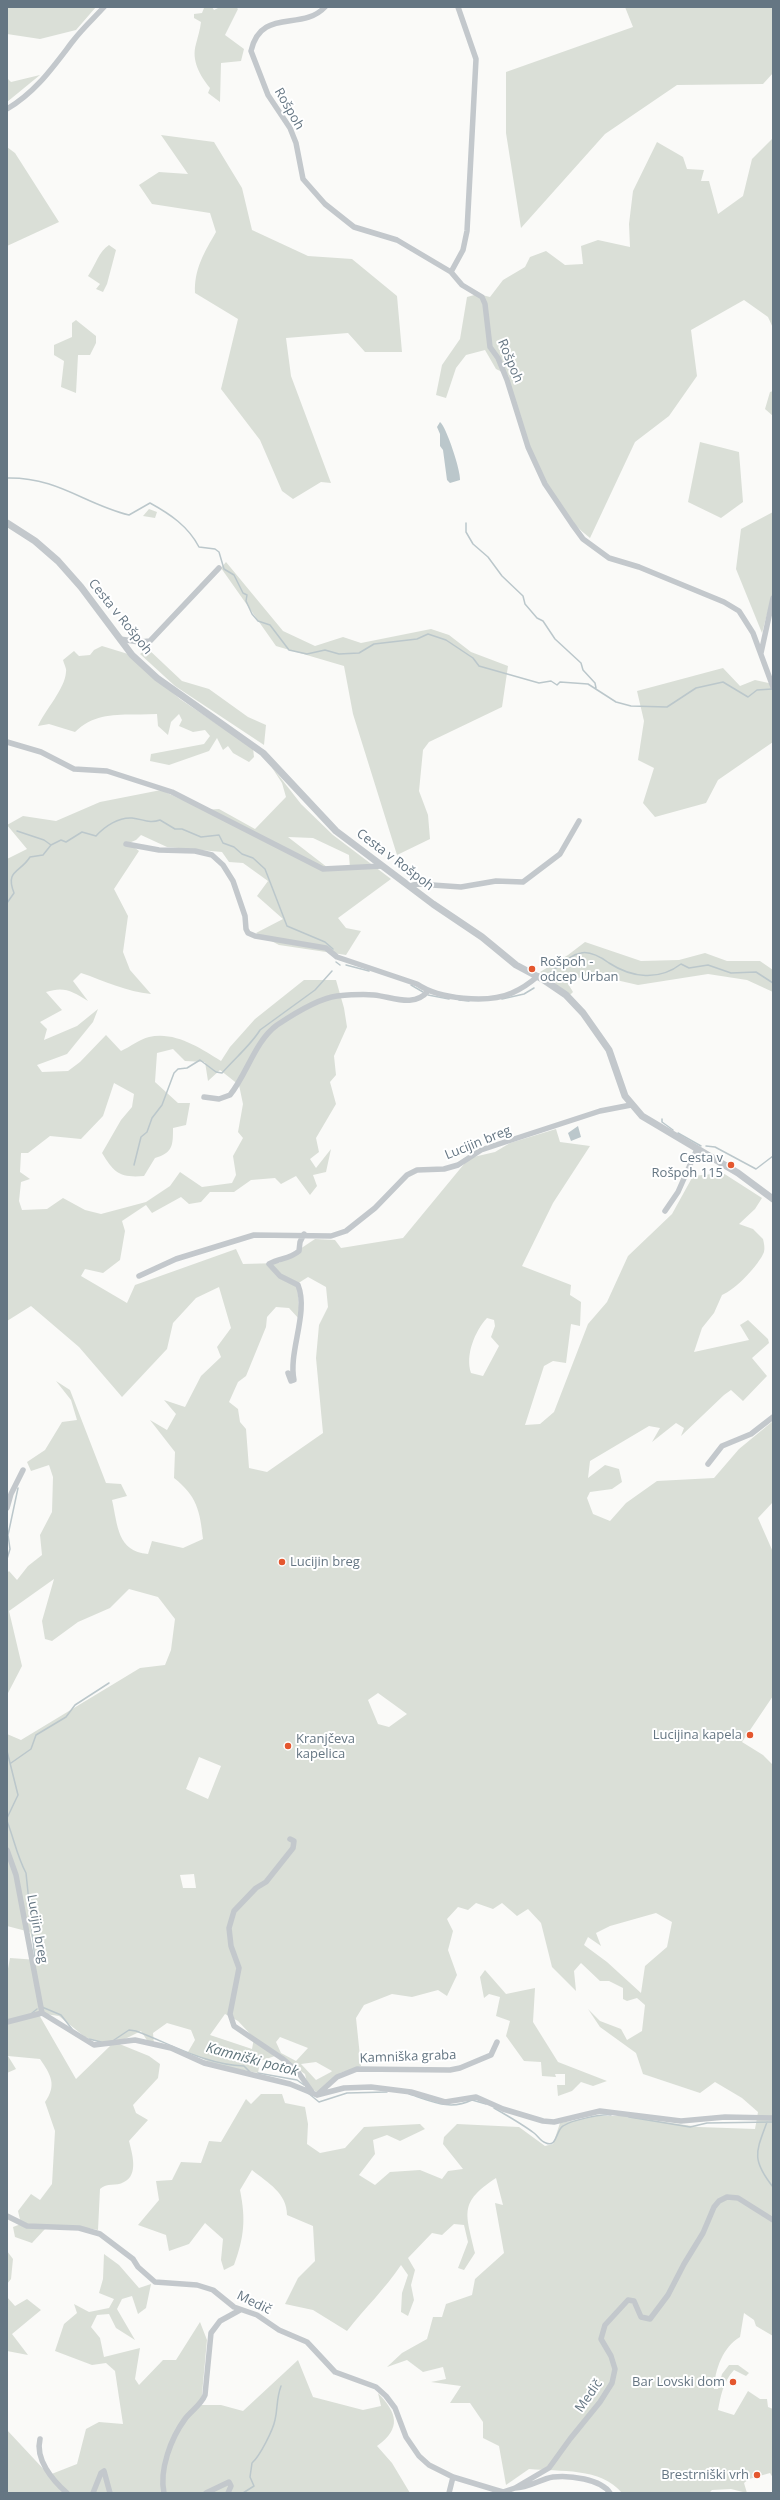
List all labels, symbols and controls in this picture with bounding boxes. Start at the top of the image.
street label: Rošpoh [271,85,307,133]
street label: Rošpoh [494,337,526,385]
street label: Cesta v Rošpoh [85,576,155,658]
street label: Cesta v Rošpoh [353,826,437,894]
place label: Rošpoh - odcep Urban [540,954,619,985]
marker: Rošpoh - odcep Urban [527,964,537,974]
street label: Lucijin breg [443,1123,513,1163]
place label: Cesta v Rošpoh 115 [652,1150,723,1181]
marker: Cesta v Rošpoh 115 [726,1160,736,1170]
place label: Lucijin breg [290,1554,360,1570]
marker: Lucijin breg [277,1557,287,1567]
place label: Lucijina kapela [653,1727,742,1743]
marker: Lucijina kapela [745,1730,755,1740]
place label: Kranjčeva kapelica [296,1731,355,1762]
marker: Kranjčeva kapelica [283,1741,293,1751]
street label: Lucijin breg [23,1893,51,1965]
water label: Kamniški potok [204,2040,300,2080]
street label: Kamniška graba [359,2048,457,2066]
street label: Medič [234,2288,274,2318]
place label: Bar Lovski dom [632,2374,725,2390]
street label: Medič [572,2377,606,2415]
marker: Bar Lovski dom [728,2377,738,2387]
place label: Brestrniški vrh [661,2467,749,2483]
marker: Brestrniški vrh [752,2470,762,2480]

